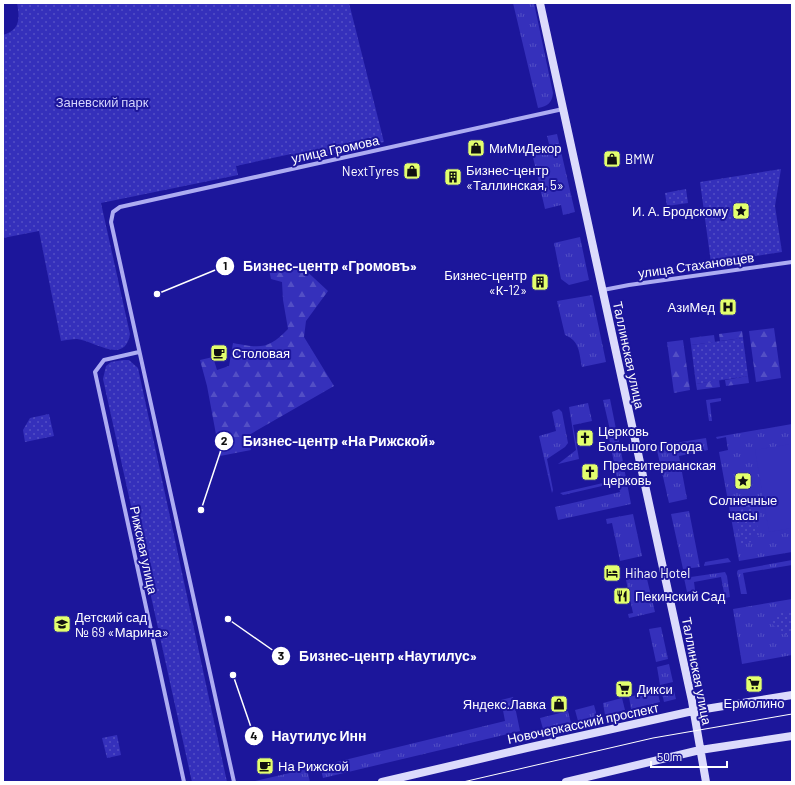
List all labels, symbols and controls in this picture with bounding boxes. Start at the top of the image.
park label: Заневский парк [56,94,149,110]
street label: улица Громова [290,132,381,166]
shop icon: МиМиДекор [466,138,486,158]
place label: МиМиДекор [489,140,562,156]
shop icon: BMW [602,149,622,169]
place label: BMW [625,151,654,167]
shop icon: NextTyres [402,161,422,181]
place label: Бизнес-центр «Таллинская, 5» [466,162,564,193]
place label: NextTyres [342,163,399,179]
building icon: Бизнес-центр «Таллинская, 5» [443,167,463,187]
place icon: И. А. Бродскому [731,201,751,221]
place label: И. А. Бродскому [632,203,728,219]
street label: улица Стахановцев [637,249,755,281]
callout: Бизнес-центр «Громовъ» [215,253,425,279]
text: Бизнес-центр «Громовъ» [243,257,417,274]
text: 1 [223,258,227,272]
place label: Бизнес-центр «К-12» [444,267,527,298]
building icon: Бизнес-центр «К-12» [530,272,550,292]
hospital icon: АзиМед [718,297,738,317]
place label: АзиМед [668,299,715,315]
street label: Таллинская улица [610,300,648,411]
cafe icon: Столовая [209,343,229,363]
place label: Столовая [232,345,290,361]
place label: Церковь Большого Города [598,423,703,454]
callout: Бизнес-центр «На Рижской» [214,428,443,454]
church icon: Церковь Большого Города [575,428,595,448]
text: Бизнес-центр «На Рижской» [243,432,435,449]
text: 2 [221,433,228,447]
place label: Пресвитерианская церковь [603,457,716,488]
church icon: Пресвитерианская церковь [580,462,600,482]
place icon: Солнечные часы [733,471,753,491]
place label: Солнечные часы [709,492,777,523]
street label: Рижская улица [127,504,161,596]
hotel icon: Hihao Hotel [602,563,622,583]
place label: Hihao Hotel [625,565,690,581]
restaurant icon: Пекинский Сад [612,586,632,606]
place label: Пекинский Сад [635,588,726,604]
place label: Детский сад № 69 «Марина» [75,609,169,640]
school or university icon: Детский сад № 69 «Марина» [52,614,72,634]
street label: Таллинская улица [679,616,715,727]
callout: Бизнес-центр «Наутилус» [271,643,485,669]
text: Бизнес-центр «Наутилус» [299,647,477,664]
text: 3 [278,648,284,662]
supermarket icon: Ермолино [744,674,764,694]
supermarket icon: Дикси [614,679,634,699]
place label: Дикси [637,681,673,697]
shop icon: Яндекс.Лавка [549,694,569,714]
place label: Ермолино [723,695,785,711]
place label: Яндекс.Лавка [463,696,547,712]
street label: Новочеркасский проспект [506,699,660,747]
callout: Наутилус Инн [244,723,375,749]
text: Наутилус Инн [271,727,367,744]
text: 4 [250,728,258,742]
scale bar [651,743,727,769]
text: 50 m [657,749,682,763]
cafe icon: На Рижской [255,756,275,776]
place label: На Рижской [278,758,349,774]

